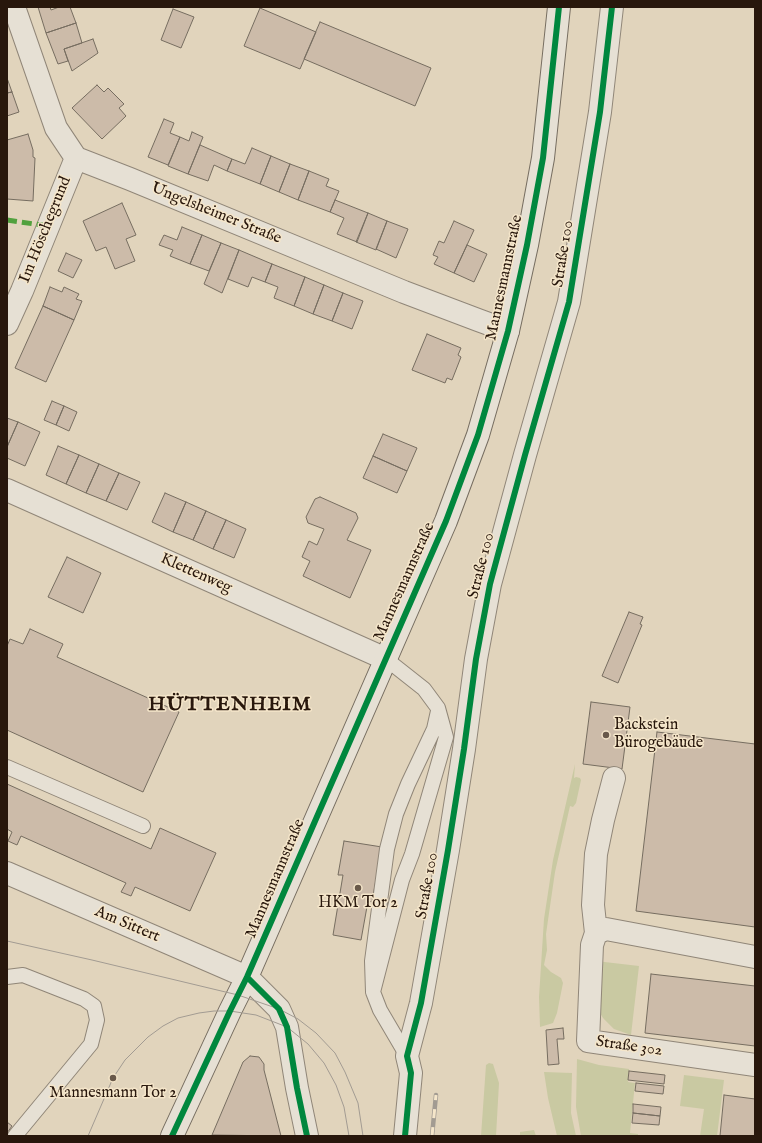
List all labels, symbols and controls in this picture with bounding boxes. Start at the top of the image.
street label: Im Höschegrund [16,174,76,286]
street label: Ungelsheimer Straße [148,179,284,249]
street label: Mannesmannstraße [482,214,528,342]
street label: Straße 100 [549,219,579,289]
street label: Mannesmannstraße [370,520,440,644]
street label: Straße 100 [465,531,499,601]
street label: Klettenweg [157,550,235,598]
district label: HÜTTENHEIM [148,694,312,718]
place label: Backstein Bürogebäude [614,716,703,754]
marker: Backstein Bürogebäude [601,730,611,740]
street label: Mannesmannstraße [242,816,310,942]
street label: Straße 100 [413,851,443,921]
marker: HKM Tor 2 [353,883,363,893]
place label: HKM Tor 2 [318,894,398,914]
street label: Am Sittert [92,903,162,947]
street label: Straße 302 [595,1033,663,1061]
marker: Mannesmann Tor 2 [108,1073,118,1083]
place label: Mannesmann Tor 2 [49,1084,177,1104]

